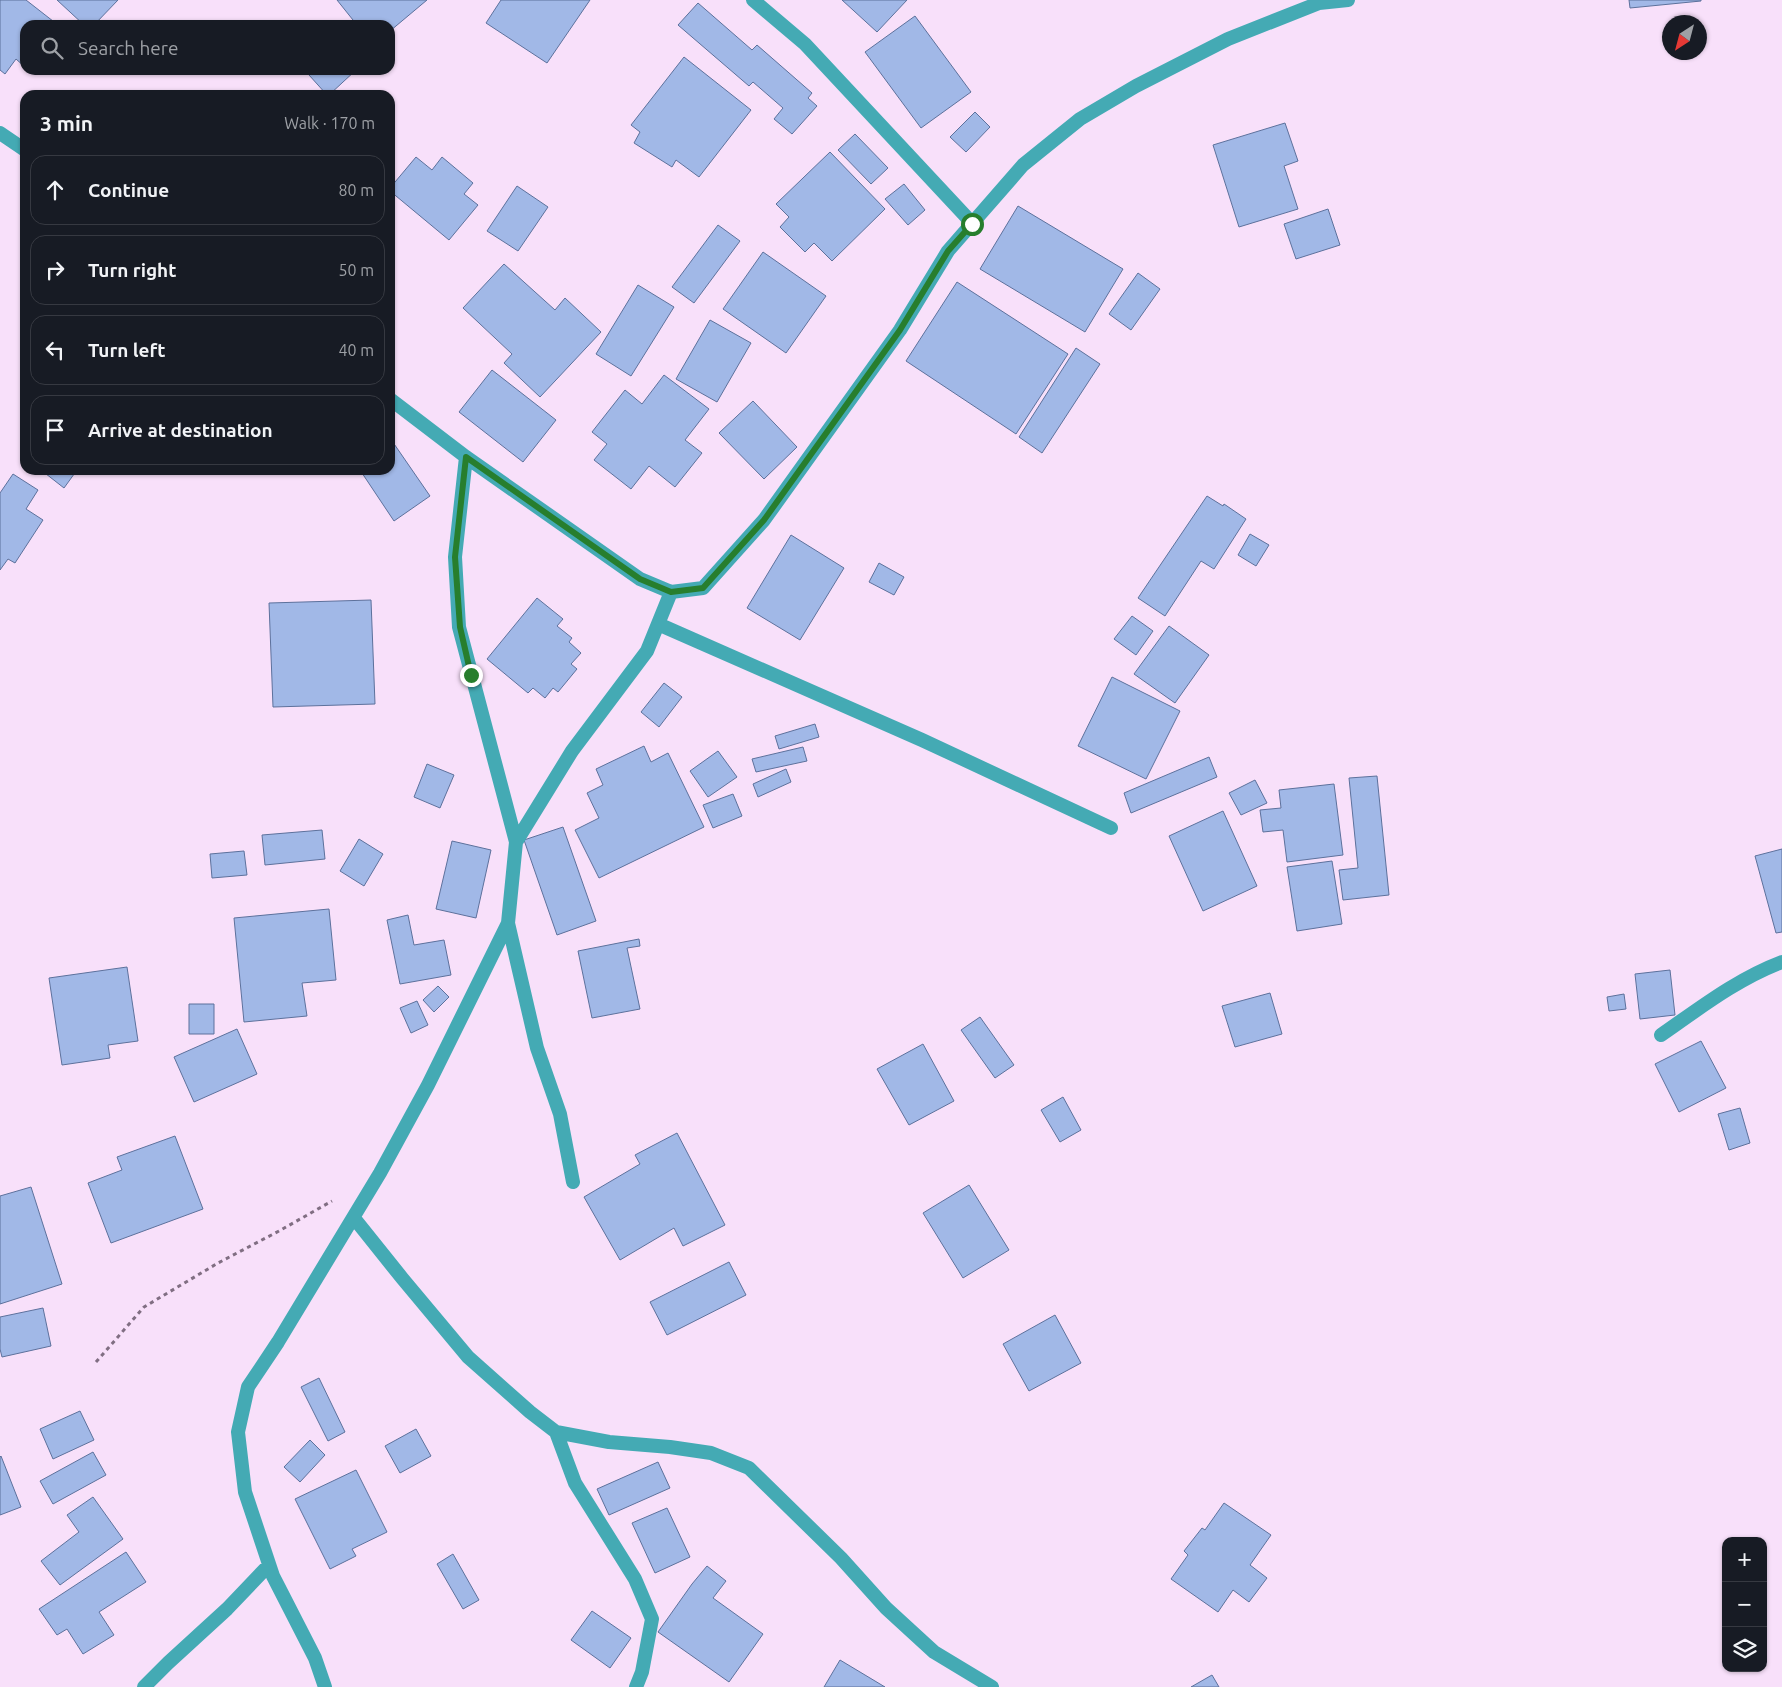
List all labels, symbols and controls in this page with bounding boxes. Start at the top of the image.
north arrow [1662,15,1707,60]
search box [20,20,395,75]
icon: search [38,34,66,62]
text: Search here [78,37,178,59]
text: 3 min [40,111,93,135]
text: Walk · 170 m [284,114,375,132]
icon: ahead [41,176,69,204]
text: Continue [88,179,169,201]
text: 80 m [338,181,374,199]
route start [961,213,984,236]
icon: right [41,256,69,284]
text: Turn right [88,259,176,281]
text: 50 m [338,261,374,279]
icon: left [41,336,69,364]
text: Turn left [88,339,166,361]
text: 40 m [338,341,374,359]
icon: arrive [41,416,69,444]
text: Arrive at destination [88,419,273,441]
route end [460,664,483,687]
map controls [1722,1537,1767,1672]
button: + [1722,1537,1767,1582]
button: − [1722,1582,1767,1627]
button: layers [1722,1627,1767,1672]

